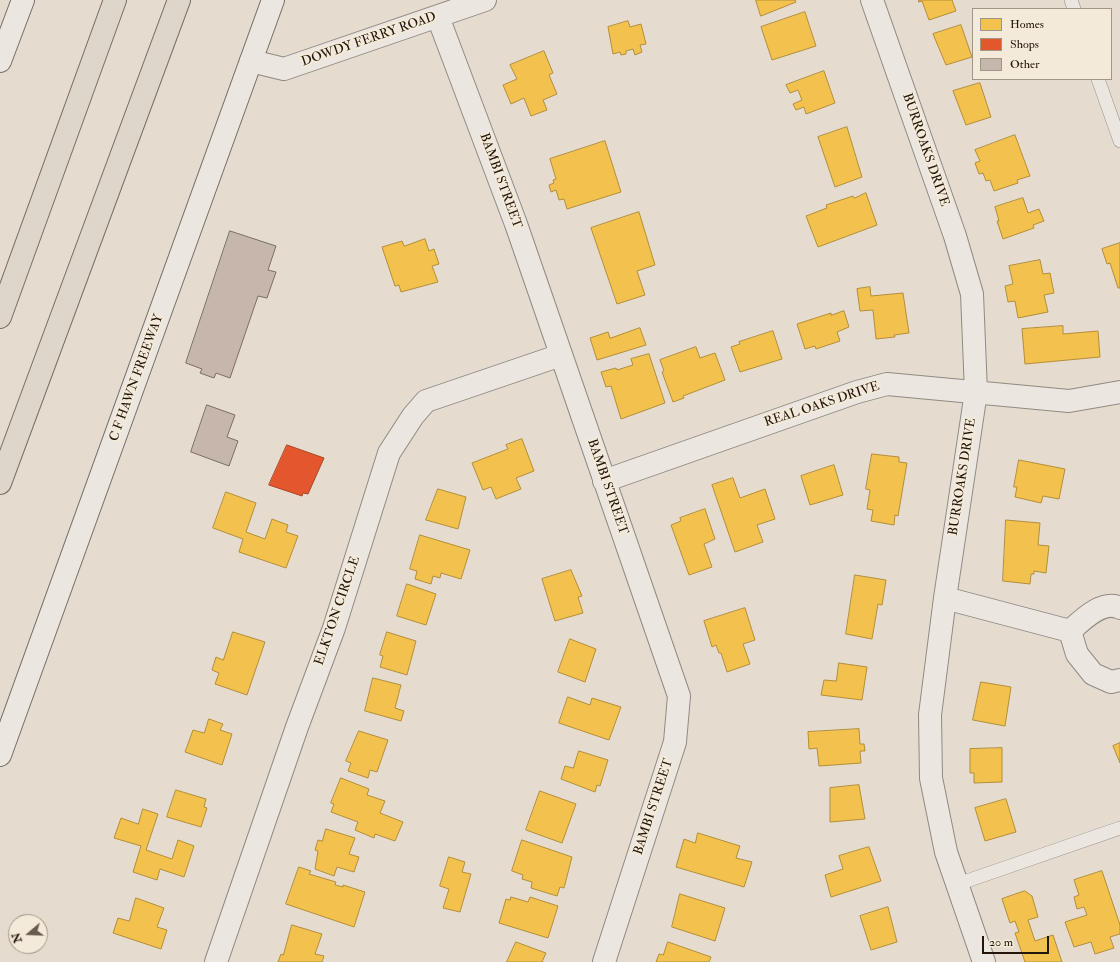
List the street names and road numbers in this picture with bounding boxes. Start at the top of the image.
street label: DOWDY FERRY ROAD [299,10,439,70]
street label: BURROAKS DRIVE [898,91,952,209]
street label: BAMBI STREET [475,131,525,231]
street label: C F HAWN FREEWAY [107,312,167,444]
street label: REAL OAKS DRIVE [762,379,882,431]
street label: BURROAKS DRIVE [946,417,980,537]
street label: BAMBI STREET [583,437,631,537]
street label: ELKTON CIRCLE [312,554,364,668]
street label: BAMBI STREET [631,757,677,857]

